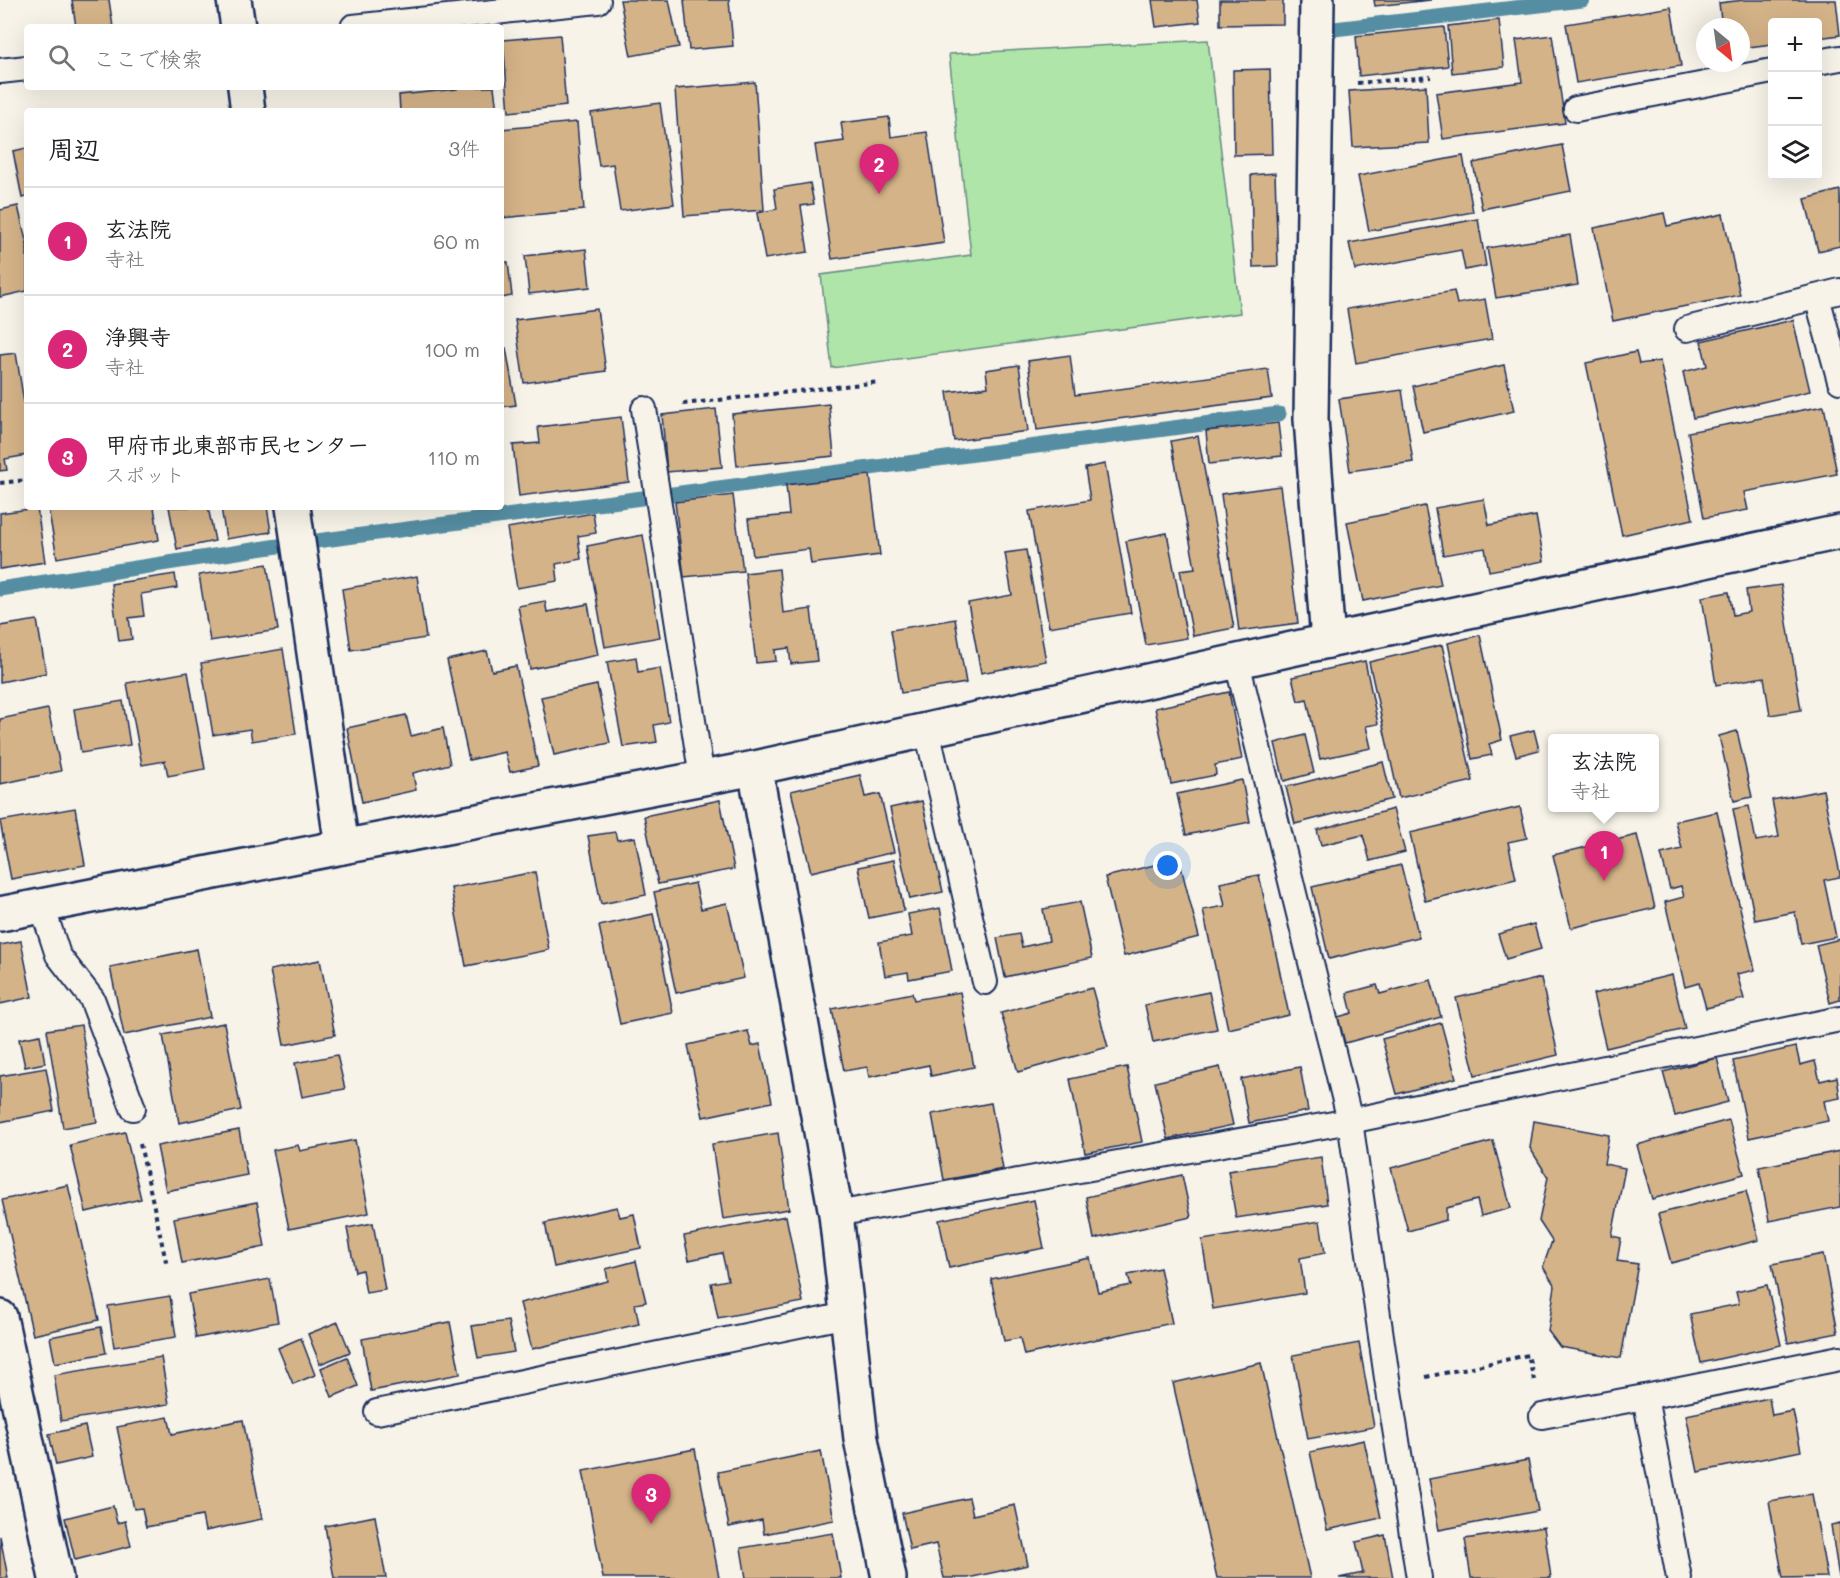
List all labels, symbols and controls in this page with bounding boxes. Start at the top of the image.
north arrow [1696,18,1750,72]
map controls [1768,18,1822,180]
button: + [1768,18,1822,72]
search box [24,24,504,90]
icon: search [45,41,78,74]
text: ここで検索 [93,44,203,73]
button: − [1768,72,1822,126]
button: layers [1768,126,1822,180]
text: 周辺 [48,132,100,166]
text: 3件 [448,135,480,161]
pin: 2 [860,144,898,194]
text: 玄法院 [105,214,171,243]
text: 1 [63,228,72,254]
text: 60 m [433,228,480,254]
text: 寺社 [105,245,145,271]
text: 浄興寺 [105,322,171,351]
text: 2 [62,336,73,362]
text: 100 m [424,336,480,362]
text: 寺社 [105,353,145,379]
text: 甲府市北東部市民センター [105,430,369,459]
text: 3 [62,444,74,470]
text: 110 m [427,444,480,470]
text: スポット [105,461,185,487]
popup [1548,734,1659,812]
text: 玄法院 [1570,746,1637,775]
text: 寺社 [1570,777,1610,803]
pin: 1 [1584,832,1624,881]
your location [1153,851,1182,880]
pin: 3 [632,1474,670,1524]

